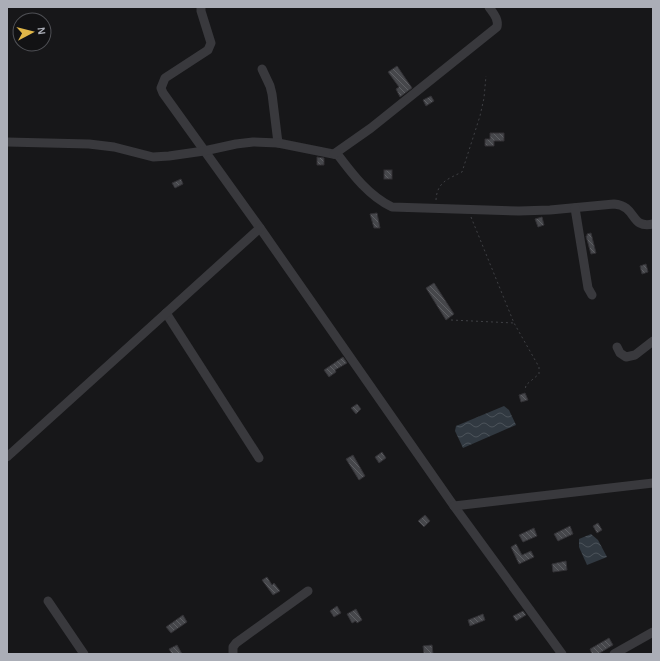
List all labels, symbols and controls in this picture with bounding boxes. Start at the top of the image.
north arrow [12,12,52,52]
text: N [36,26,47,35]

